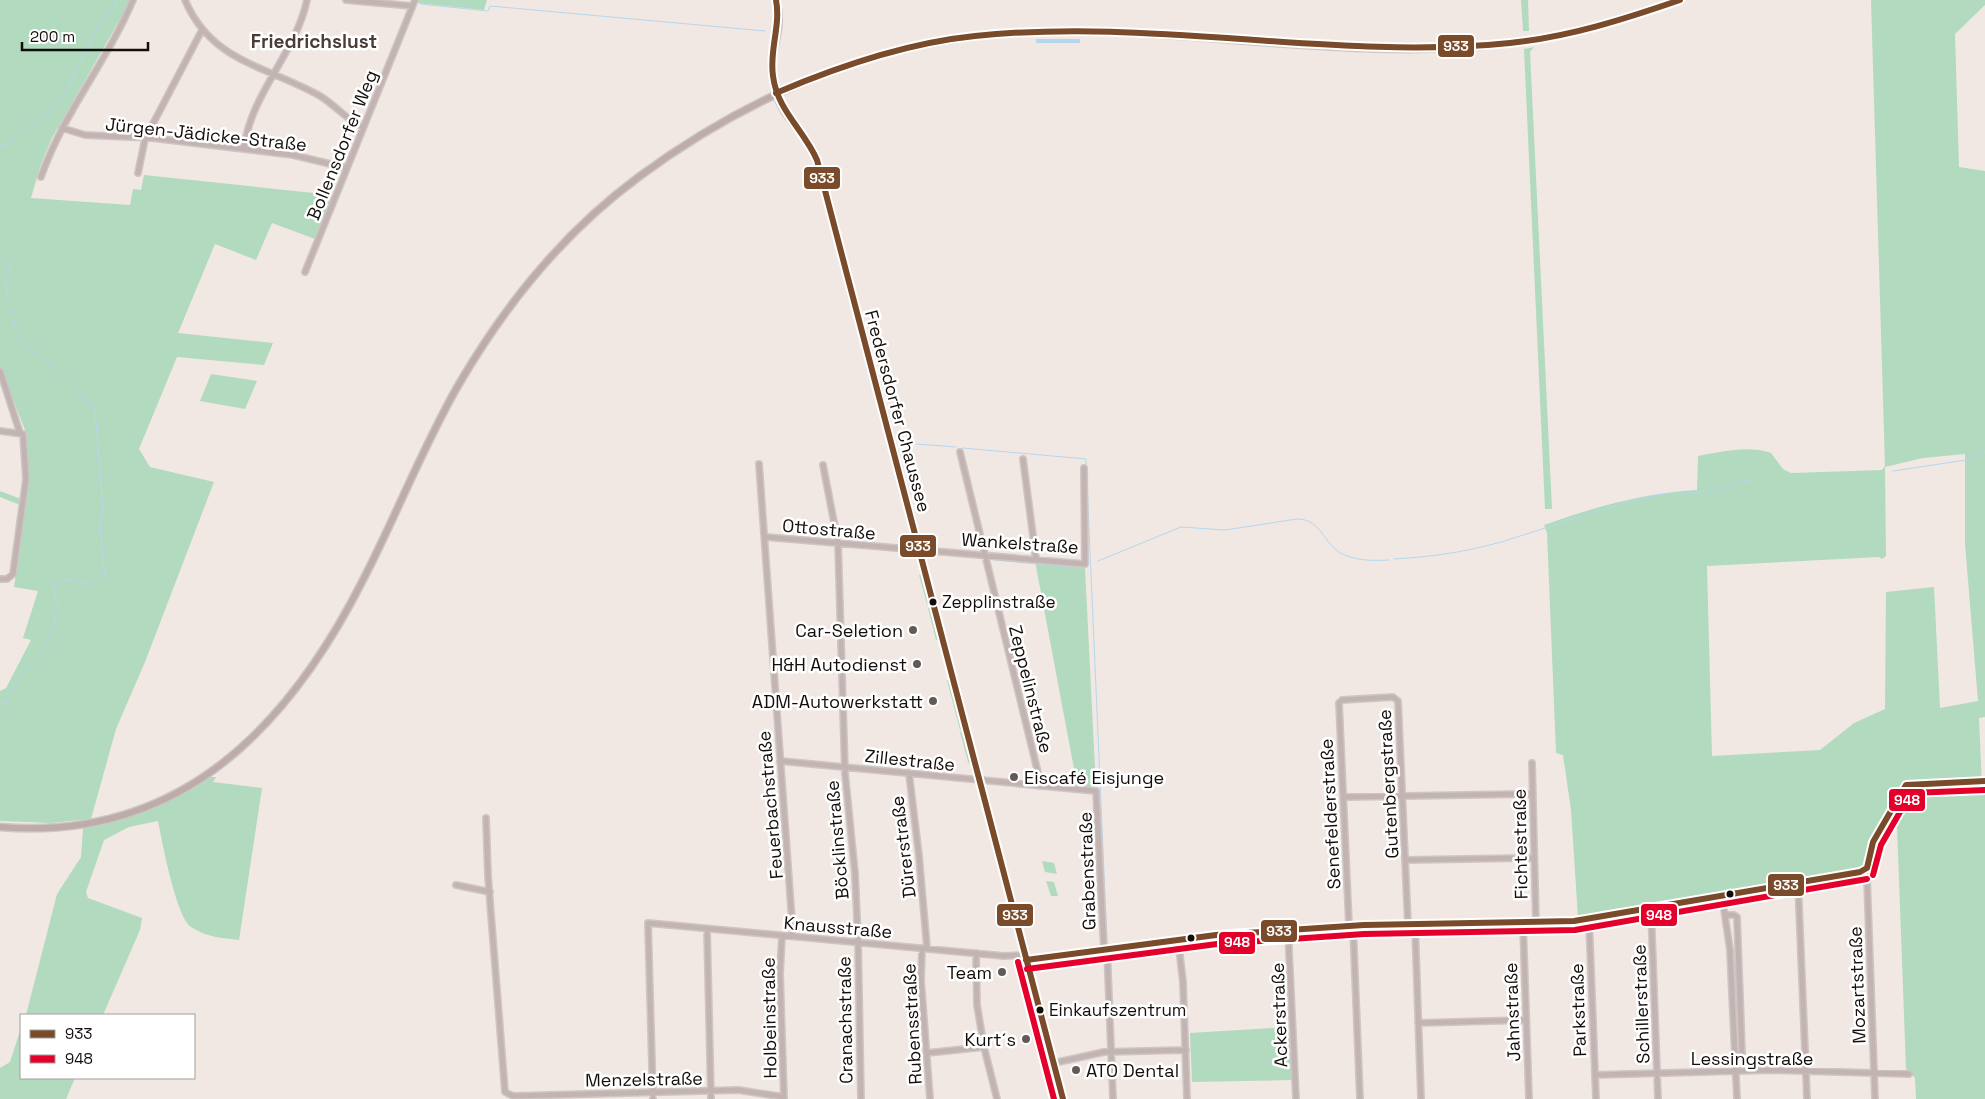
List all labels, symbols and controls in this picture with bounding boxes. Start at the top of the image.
scale bar [22,20,149,52]
text: 200 m [30,27,75,46]
district label: Friedrichslust [251,29,377,54]
line badge: 933 [1437,34,1475,58]
text: 933 [1443,37,1469,55]
street label: Bollensdorfer Weg [301,67,383,223]
street label: Jürgen-Jädicke-Straße [104,112,308,156]
line badge: 933 [803,166,841,190]
text: 933 [809,169,835,187]
street label: Fredersdorfer Chaussee [860,307,936,515]
street label: Ottostraße [781,513,877,545]
street label: Wankelstraße [961,527,1079,559]
line badge: 933 [899,534,937,558]
text: 933 [905,537,931,555]
place label: Zepplinstraße [942,591,1055,613]
marker: Zepplinstraße [928,597,938,607]
place label: Car-Seletion [795,619,903,642]
street label: Zeppelinstraße [1004,623,1058,755]
marker: Car-Seletion [907,624,919,636]
place label: H&H Autodienst [771,653,907,676]
marker: H&H Autodienst [911,658,923,670]
place label: ADM-Autowerkstatt [752,690,923,713]
marker: ADM-Autowerkstatt [927,695,939,707]
street label: Gutenbergstraße [1373,709,1403,859]
street label: Feuerbachstraße [752,730,788,880]
street label: Senefelderstraße [1315,738,1345,890]
street label: Zillestraße [864,744,956,776]
place label: Eiscafé Eisjunge [1024,766,1164,789]
marker: Eiscafé Eisjunge [1008,771,1020,783]
street label: Böcklinstraße [820,779,854,901]
street label: Fichtestraße [1508,788,1532,900]
line badge: 948 [1888,788,1926,812]
text: 948 [1894,791,1921,809]
street label: Dürerstraße [885,794,921,900]
street label: Grabenstraße [1073,811,1101,931]
line badge: 933 [1767,873,1805,897]
text: 933 [1773,876,1799,894]
unlabelled marker [1725,889,1735,899]
line badge: 933 [996,903,1034,927]
line badge: 948 [1640,903,1678,927]
text: 933 [1002,906,1028,924]
text: 948 [1646,906,1673,924]
street label: Knausstraße [783,911,893,943]
line badge: 933 [1260,919,1298,943]
text: 933 [1266,922,1292,940]
street label: Mozartstraße [1843,926,1871,1044]
line badge: 948 [1218,931,1256,955]
unlabelled marker [1186,933,1196,943]
text: 948 [1224,933,1251,951]
street label: Schillerstraße [1627,944,1655,1064]
street label: Cranachstraße [832,956,858,1084]
street label: Holbeinstraße [756,957,782,1079]
place label: Team [947,961,992,984]
street label: Ackerstraße [1266,962,1292,1068]
street label: Jahnstraße [1499,962,1525,1062]
street label: Rubensstraße [897,963,927,1085]
street label: Parkstraße [1565,963,1591,1057]
marker: Team [996,966,1008,978]
place label: Einkaufszentrum [1049,999,1186,1021]
marker: Einkaufszentrum [1035,1005,1045,1015]
legend [20,1014,195,1079]
text: 933 [65,1024,92,1043]
place label: Kurt´s [965,1028,1016,1051]
marker: Kurt´s [1020,1033,1032,1045]
street label: Lessingstraße [1691,1047,1813,1070]
text: 948 [65,1049,93,1068]
place label: ATO Dental [1086,1059,1179,1082]
marker: ATO Dental [1070,1064,1082,1076]
street label: Menzelstraße [585,1066,703,1092]

